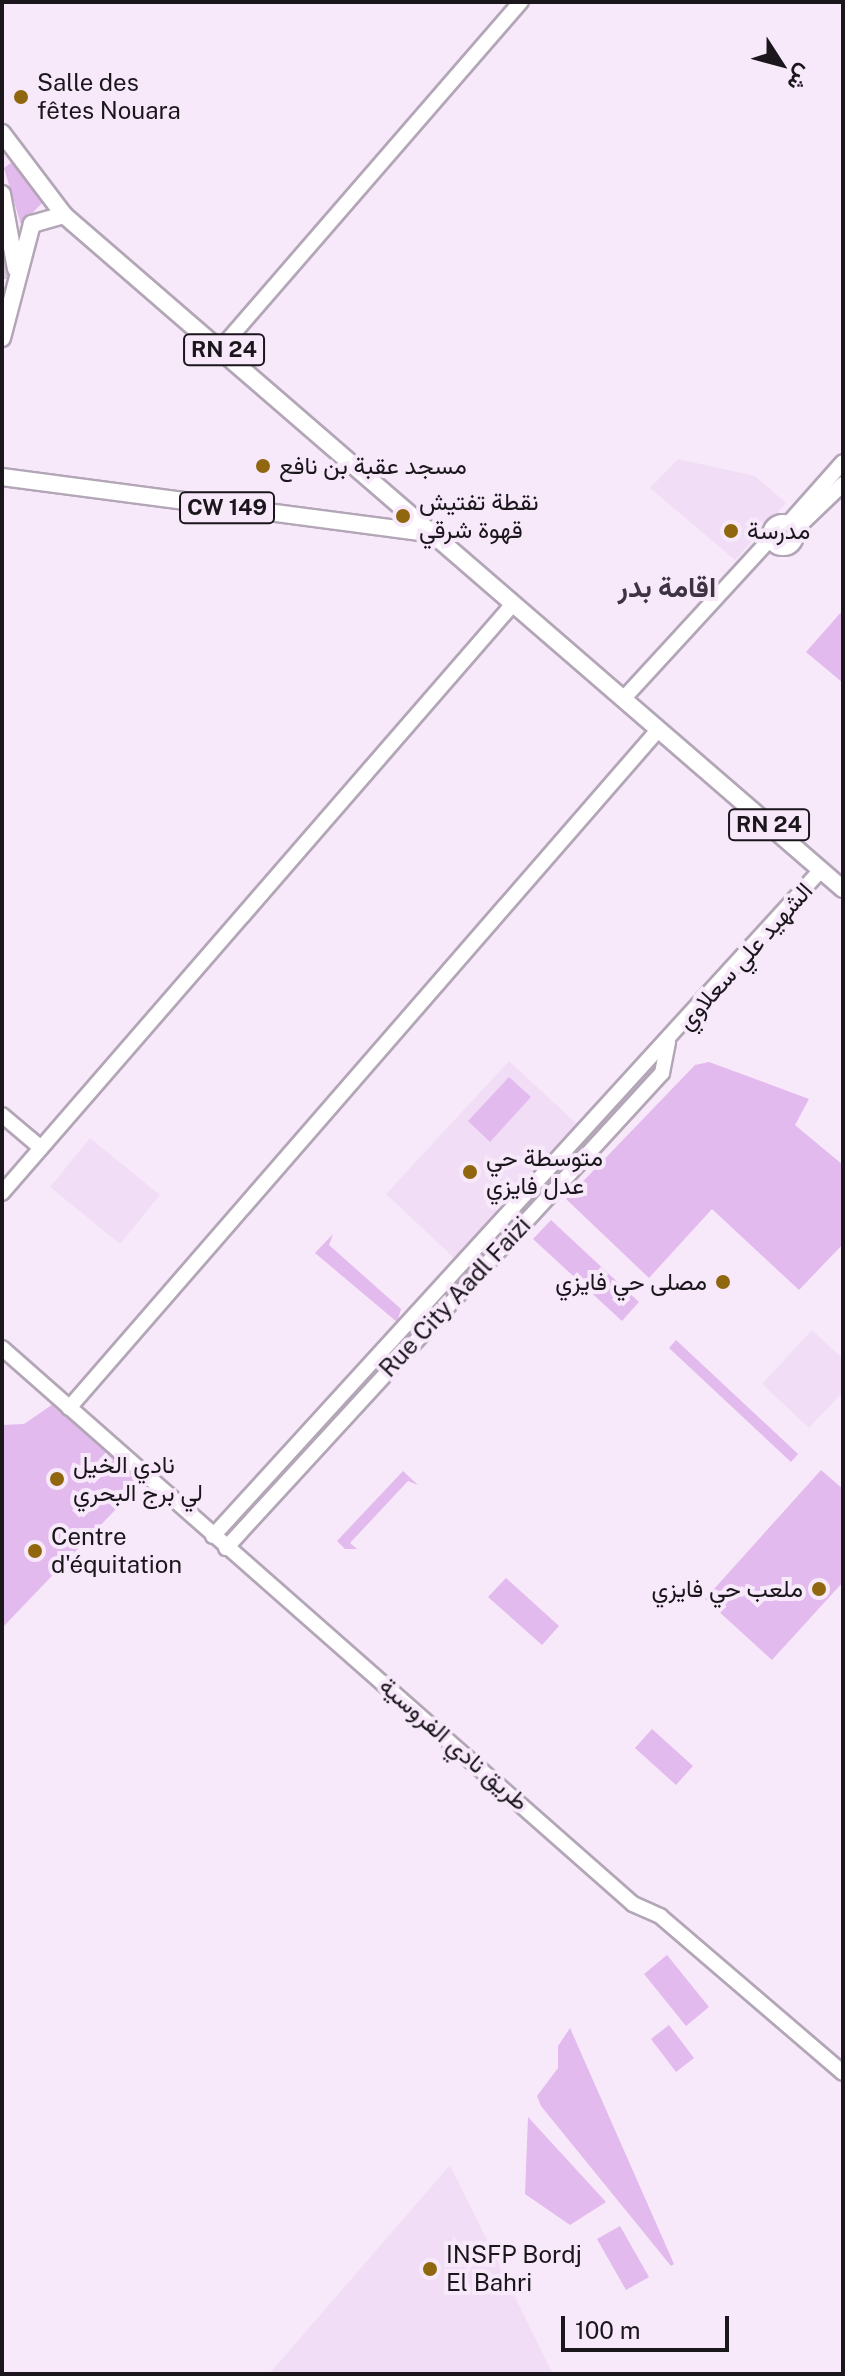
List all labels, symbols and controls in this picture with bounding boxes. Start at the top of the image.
north arrow [741,24,821,104]
text: ش [782,60,819,96]
place label: Salle des fêtes Nouara [37,69,181,125]
marker: Salle des fêtes Nouara [12,88,30,106]
road number: RN 24 [182,332,266,368]
place label: مسجد عقبة بن نافع [279,452,467,480]
marker: مسجد عقبة بن نافع [254,457,272,475]
place label: نقطة تفتيش قهوة شرقي [419,488,539,544]
road number: CW 149 [179,490,275,526]
marker: نقطة تفتيش قهوة شرقي [394,507,412,525]
place label: مدرسة [747,517,810,545]
marker: مدرسة [722,522,740,540]
district label: اقامة بدر [618,570,716,604]
road number: RN 24 [727,807,811,843]
street label: الشهيد علي سعلاوي [671,876,819,1036]
place label: متوسطة حي عدل فايزي [486,1144,603,1200]
marker: متوسطة حي عدل فايزي [461,1163,479,1181]
street label: Rue City Aadl Faizi [373,1211,537,1383]
place label: مصلى حي فايزي [555,1268,707,1296]
marker: مصلى حي فايزي [714,1273,732,1291]
place label: نادي الخيل لي برج البحري [73,1451,203,1507]
marker: نادي الخيل لي برج البحري [48,1470,66,1488]
place label: Centre d'équitation [51,1523,182,1579]
marker: Centre d'équitation [26,1542,44,1560]
place label: ملعب حي فايزي [651,1575,803,1603]
marker: ملعب حي فايزي [810,1580,828,1598]
street label: طريق نادي الفروسية [374,1671,534,1817]
place label: INSFP Bordj El Bahri [446,2241,582,2297]
marker: INSFP Bordj El Bahri [421,2260,439,2278]
scale bar [565,2300,733,2350]
text: 100 m [575,2316,641,2344]

